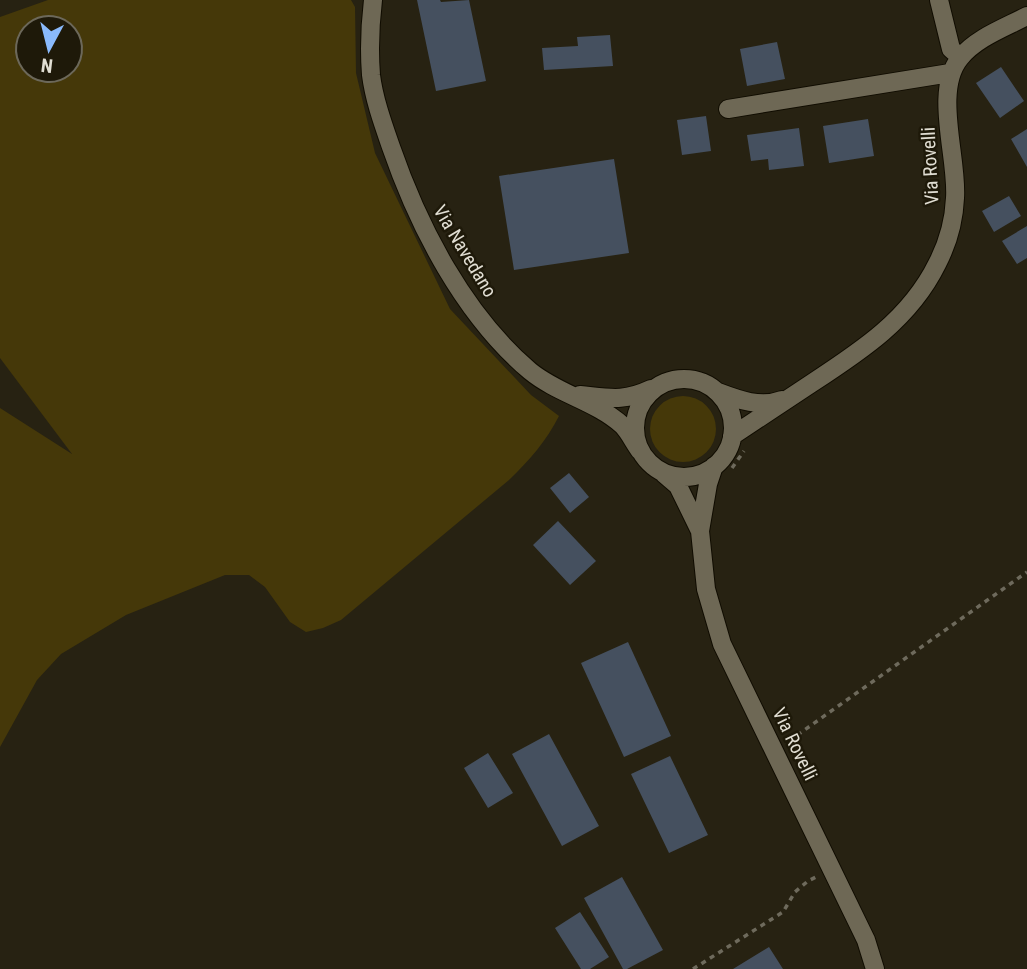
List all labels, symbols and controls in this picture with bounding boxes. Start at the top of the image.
north arrow [14,14,84,84]
text: N [40,53,54,78]
street label: Via Rovelli [916,126,944,206]
street label: Via Navedano [429,201,501,301]
street label: Via Rovelli [768,704,822,784]

